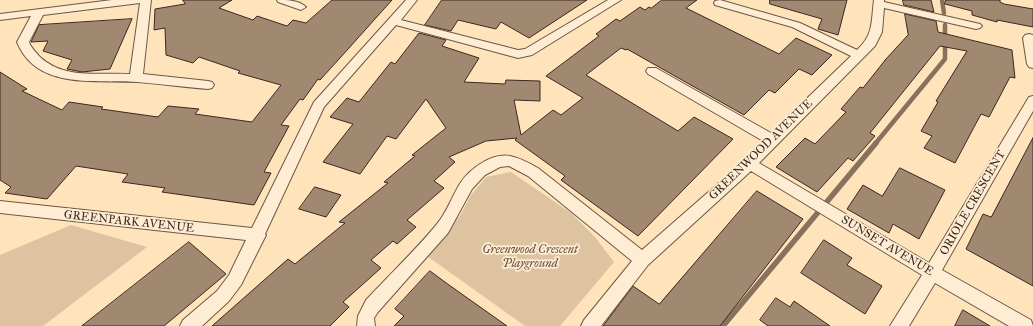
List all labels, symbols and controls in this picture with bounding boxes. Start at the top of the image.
street label: GREENWOOD AVENUE [706,97,816,203]
street label: ORIOLE CRESCENT [937,148,1009,258]
street label: GREENPARK AVENUE [63,208,195,236]
street label: SUNSET AVENUE [838,213,936,279]
park label: Greenwood Crescent Playground [482,243,578,271]

